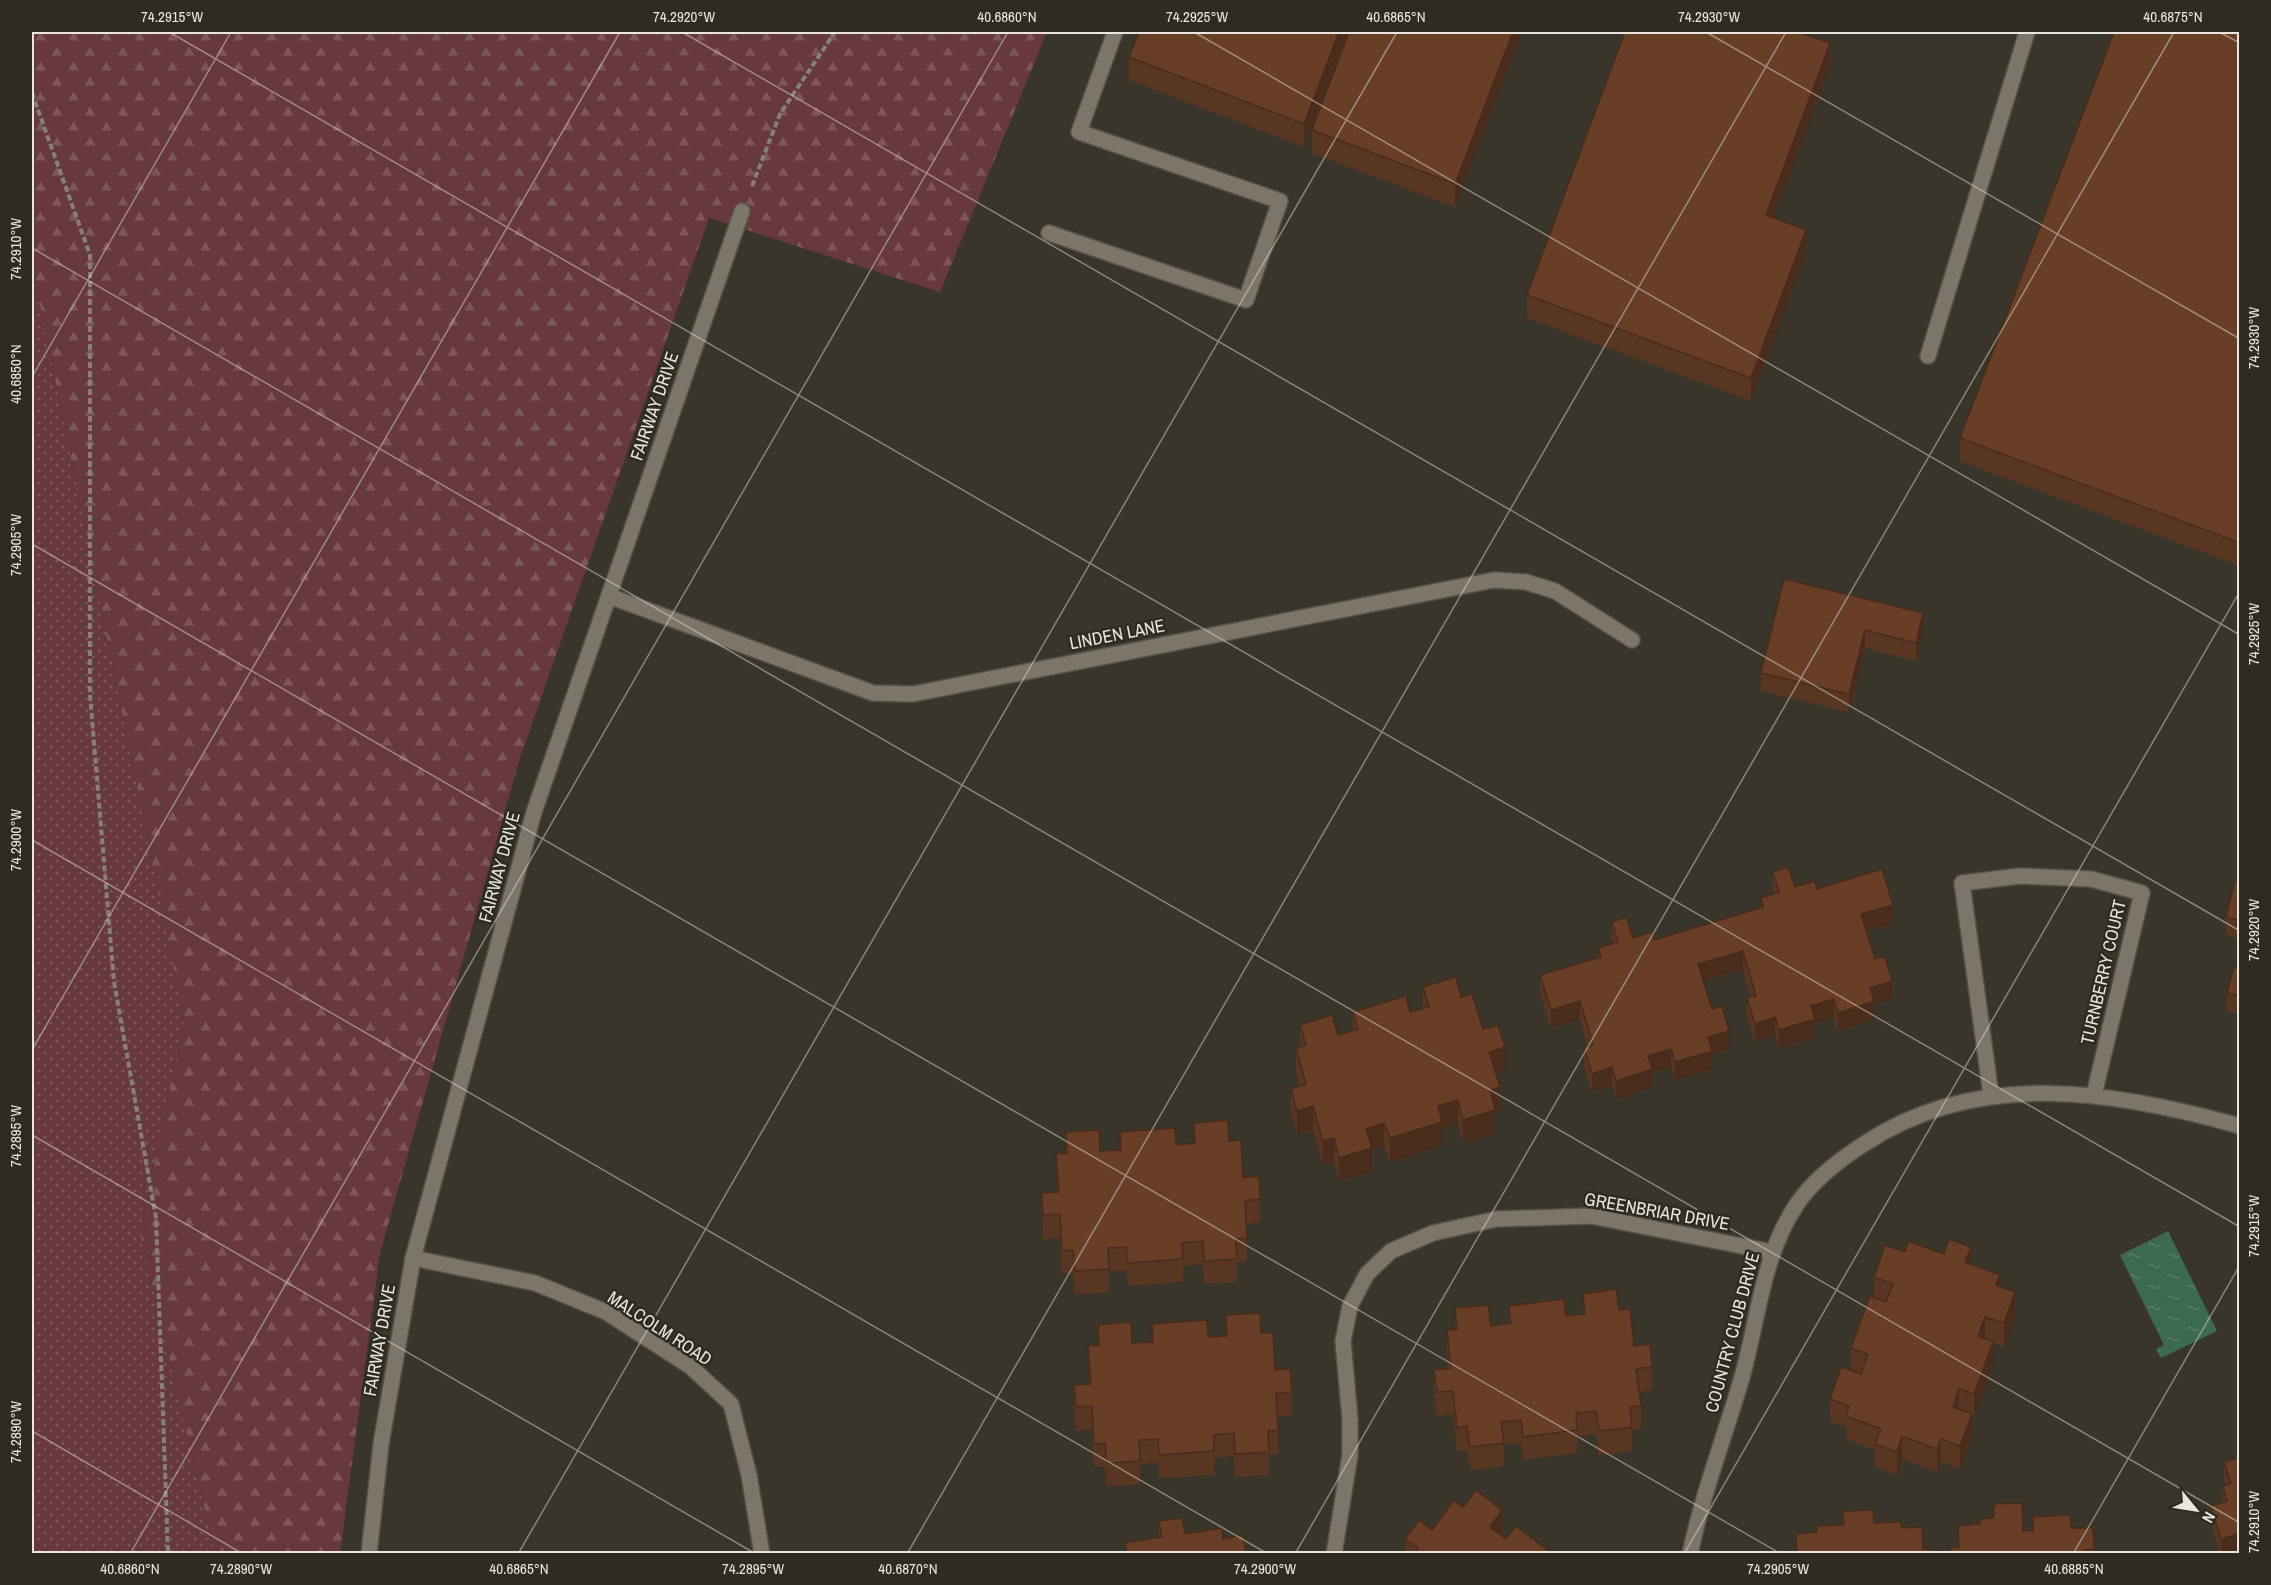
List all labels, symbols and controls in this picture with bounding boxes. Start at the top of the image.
text: 74.2915°W [141,6,203,27]
text: 74.2920°W [653,6,715,27]
text: 40.6860°N [977,6,1037,27]
text: 74.2925°W [1166,6,1228,27]
text: 40.6865°N [1366,6,1426,27]
text: 74.2930°W [1678,6,1740,27]
text: 40.6875°N [2143,6,2203,27]
text: 74.2910°W [5,218,26,280]
text: 74.2930°W [2243,307,2264,369]
text: 40.6850°N [5,344,26,404]
street label: FAIRWAY DRIVE [624,348,684,464]
text: 74.2905°W [5,514,26,576]
text: 74.2925°W [2243,603,2264,665]
street label: LINDEN LANE [1067,612,1167,656]
text: 74.2900°W [5,809,26,871]
street label: FAIRWAY DRIVE [472,809,526,925]
street label: TURNBERRY COURT [2074,897,2132,1047]
text: 74.2920°W [2243,899,2264,961]
text: 74.2895°W [5,1105,26,1167]
street label: GREENBRIAR DRIVE [1583,1186,1731,1236]
text: 74.2915°W [2243,1195,2264,1257]
street label: COUNTRY CLUB DRIVE [1699,1249,1765,1415]
street label: FAIRWAY DRIVE [357,1282,401,1398]
street label: MALCOLM ROAD [603,1285,717,1371]
text: 74.2890°W [5,1401,26,1463]
north arrow [2166,1480,2226,1540]
text: 74.2910°W [2243,1491,2264,1553]
text: N [2197,1508,2221,1527]
text: 40.6860°N [100,1558,160,1579]
text: 74.2890°W [210,1558,272,1579]
text: 40.6865°N [489,1558,549,1579]
text: 74.2895°W [722,1558,784,1579]
text: 40.6870°N [878,1558,938,1579]
text: 74.2900°W [1234,1558,1296,1579]
text: 74.2905°W [1747,1558,1809,1579]
text: 40.6885°N [2044,1558,2104,1579]

